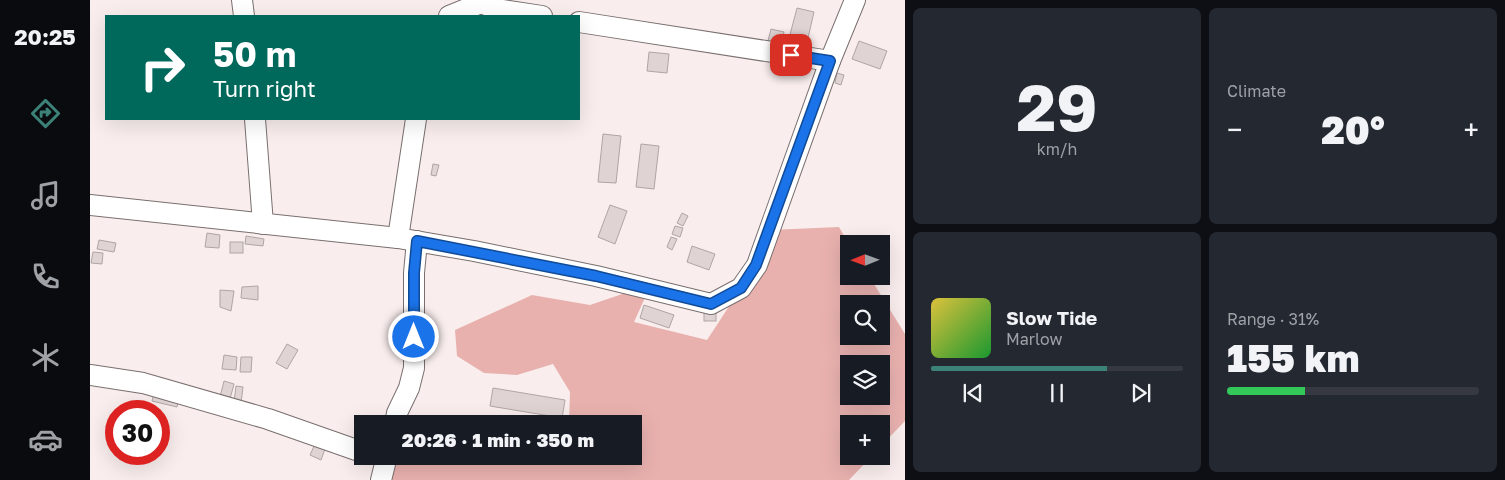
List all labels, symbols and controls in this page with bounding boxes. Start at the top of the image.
text: 20:25 [14,23,76,50]
text: 50 m [213,33,296,75]
pin [770,34,812,76]
icon: right [130,35,195,100]
icon: arrive [777,41,805,69]
text: 29 [1017,67,1097,145]
text: Turn right [213,75,316,102]
text: Climate [1227,81,1286,101]
icon: directions [28,96,63,131]
text: 20° [1321,107,1385,152]
text: − [1227,113,1242,146]
text: + [1464,113,1479,146]
text: km/h [1037,139,1077,159]
icon: music [28,178,63,213]
north arrow [840,235,890,285]
map controls [840,235,890,465]
icon: phone [28,259,63,294]
button: search [840,295,890,345]
text: Slow Tide [1006,306,1097,329]
text: Range · 31% [1227,309,1319,329]
position arrow [387,310,439,362]
text: Marlow [1006,329,1062,349]
text: 155 km [1227,335,1359,380]
icon: climate [28,340,63,375]
button: layers [840,355,890,405]
icon: previous [959,379,987,407]
icon: pause [1043,379,1071,407]
icon: next [1127,379,1155,407]
speed limit sign: 30 [105,400,170,465]
button: + [840,415,890,465]
icon: car [28,422,63,457]
text: 20:26 · 1 min · 350 m [402,428,594,451]

